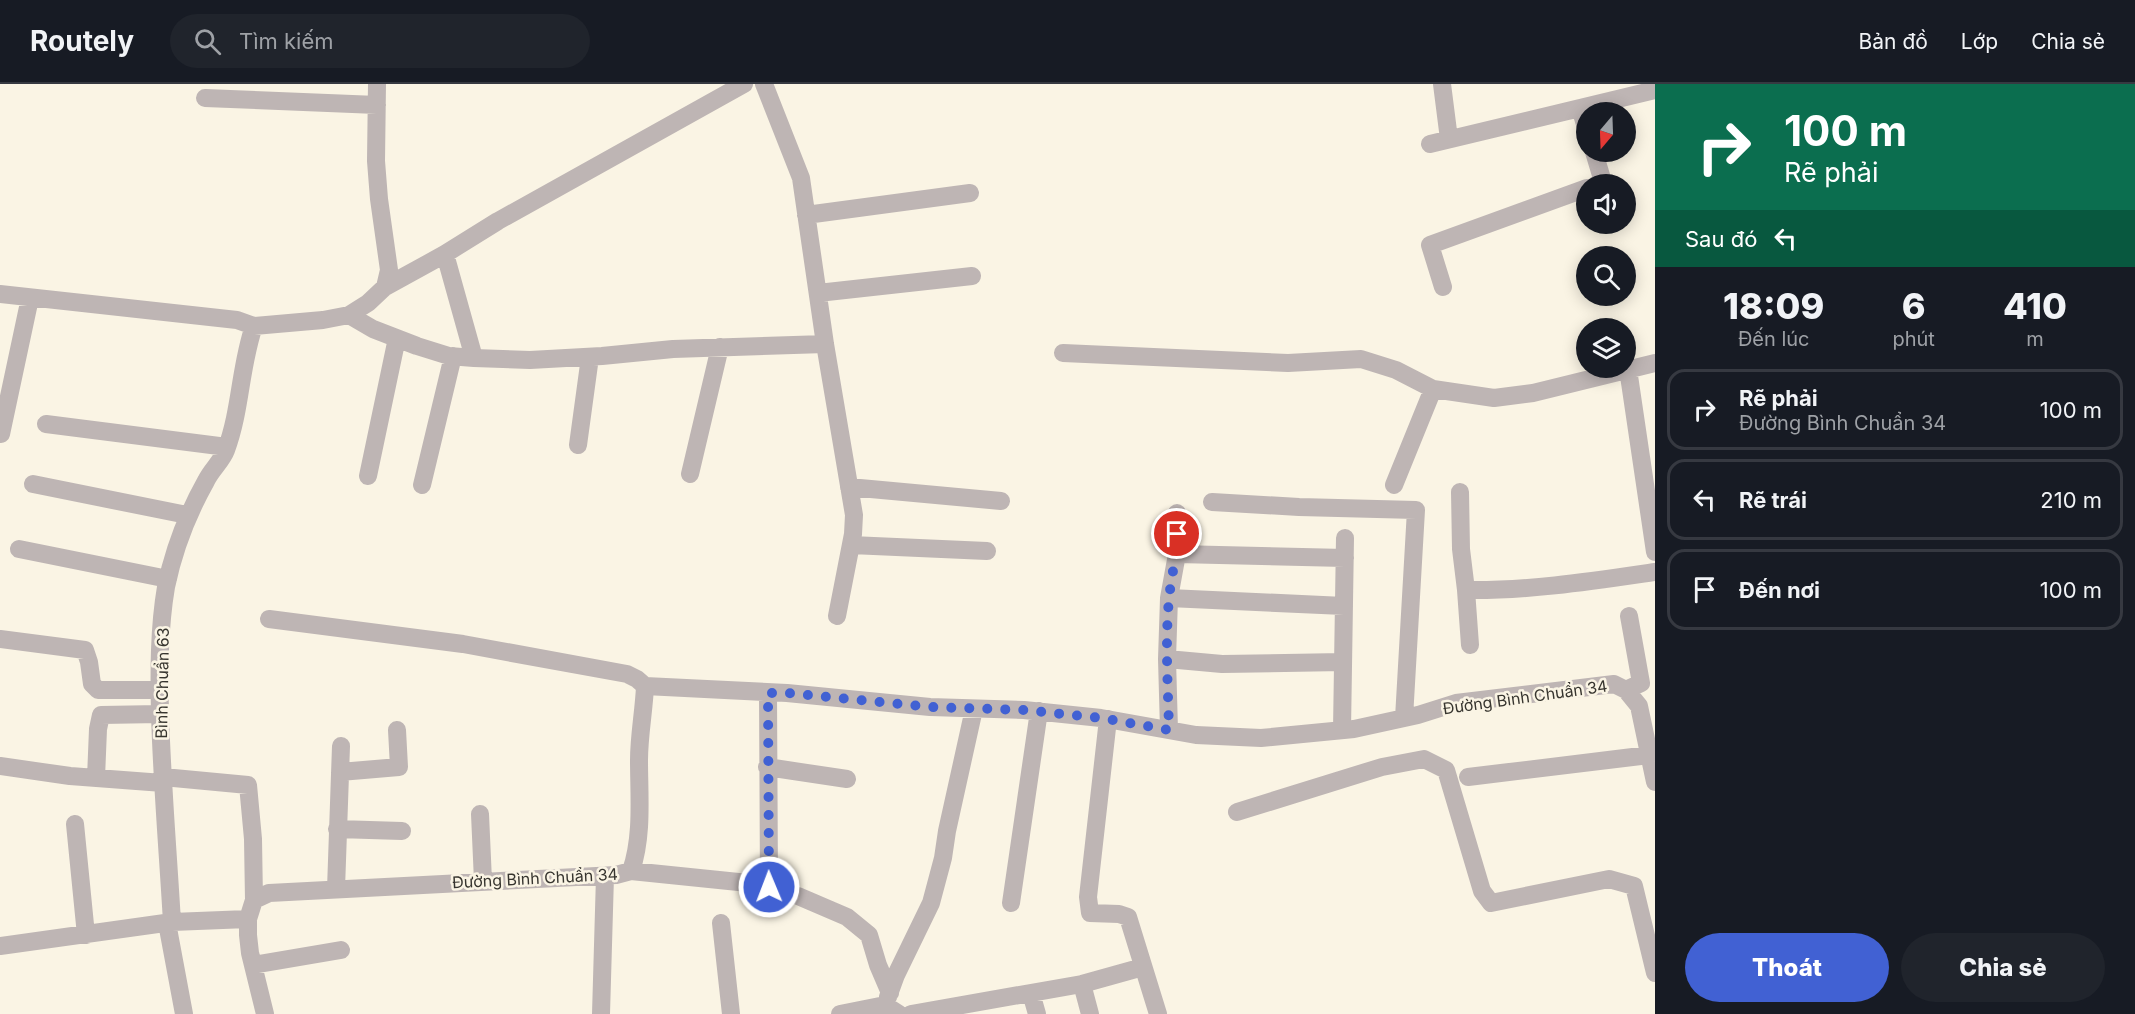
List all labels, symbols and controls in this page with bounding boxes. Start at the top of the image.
search box [170,14,590,68]
text: Routely [30,24,134,58]
icon: search [191,25,224,58]
text: Tìm kiếm [239,28,334,54]
text: Bản đồ [1859,29,1928,54]
text: Lớp [1961,29,1998,54]
text: Chia sẻ [2031,29,2105,54]
north arrow [1576,102,1636,162]
map controls [1576,102,1636,378]
text: 100 m [1784,105,1907,156]
icon: right [1685,108,1763,186]
text: Rẽ phải [1784,156,1879,189]
button: sound [1576,174,1636,234]
icon: left [1769,222,1802,255]
text: Sau đó [1685,226,1757,252]
button: search [1576,246,1636,306]
text: 18:09 [1723,284,1824,328]
text: 6 [1902,284,1926,328]
text: 410 [2003,284,2067,328]
button: layers [1576,318,1636,378]
text: Đến lúc [1738,327,1810,351]
text: phút [1892,327,1935,351]
text: m [2026,327,2044,351]
text: Rẽ phải [1739,385,1818,411]
icon: right [1688,393,1721,426]
text: 100 m [2040,397,2102,423]
text: Đường Bình Chuẩn 34 [1739,411,1946,435]
icon: left [1688,483,1721,516]
text: Rẽ trái [1739,487,1807,513]
text: 210 m [2040,487,2102,513]
pin [1151,508,1202,559]
icon: arrive [1160,517,1193,550]
icon: arrive [1688,573,1721,606]
text: Đến nơi [1739,577,1820,603]
text: 100 m [2040,577,2102,603]
street label: Bình Chuẩn 63 [151,627,173,739]
street label: Đường Bình Chuẩn 34 [1442,676,1608,718]
position arrow [737,855,801,919]
street label: Đường Bình Chuẩn 34 [452,864,618,892]
button: Thoát [1685,933,1889,1002]
button: Chia sẻ [1901,933,2105,1002]

